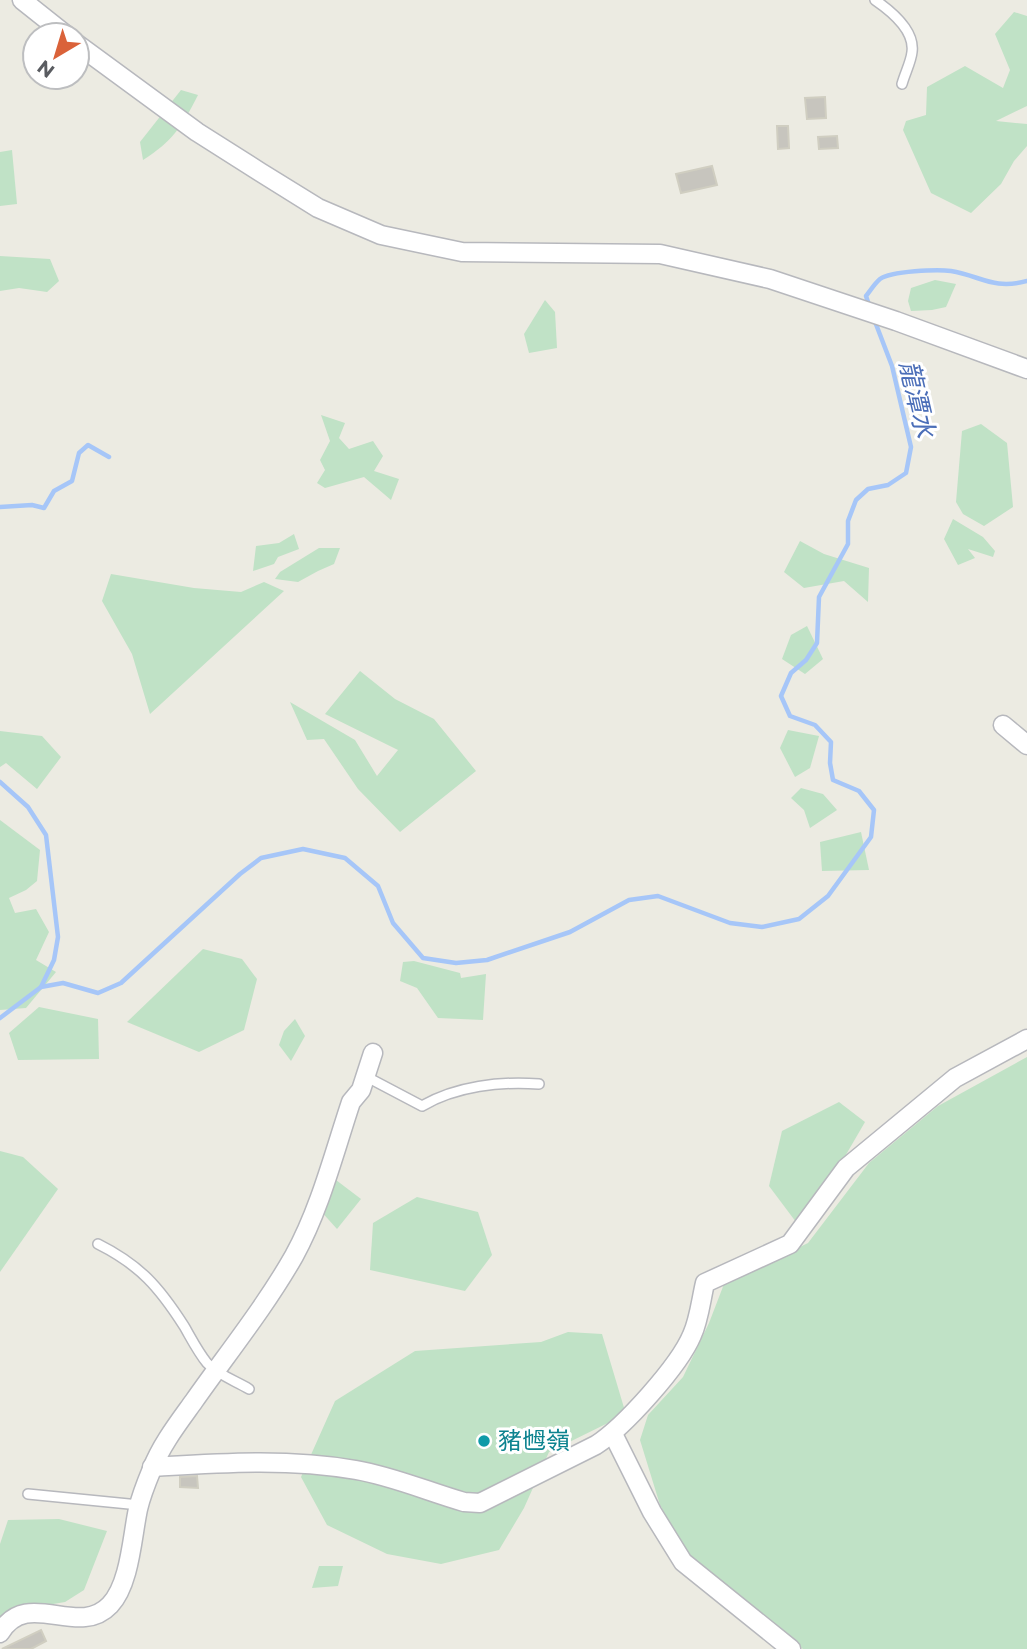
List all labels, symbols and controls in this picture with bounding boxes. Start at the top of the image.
north arrow [21,21,91,91]
text: N [33,55,59,83]
water label: 龍潭水 [893,357,942,442]
place label: 豬乸嶺 [498,1426,570,1455]
marker: 豬乸嶺 [476,1433,492,1449]

